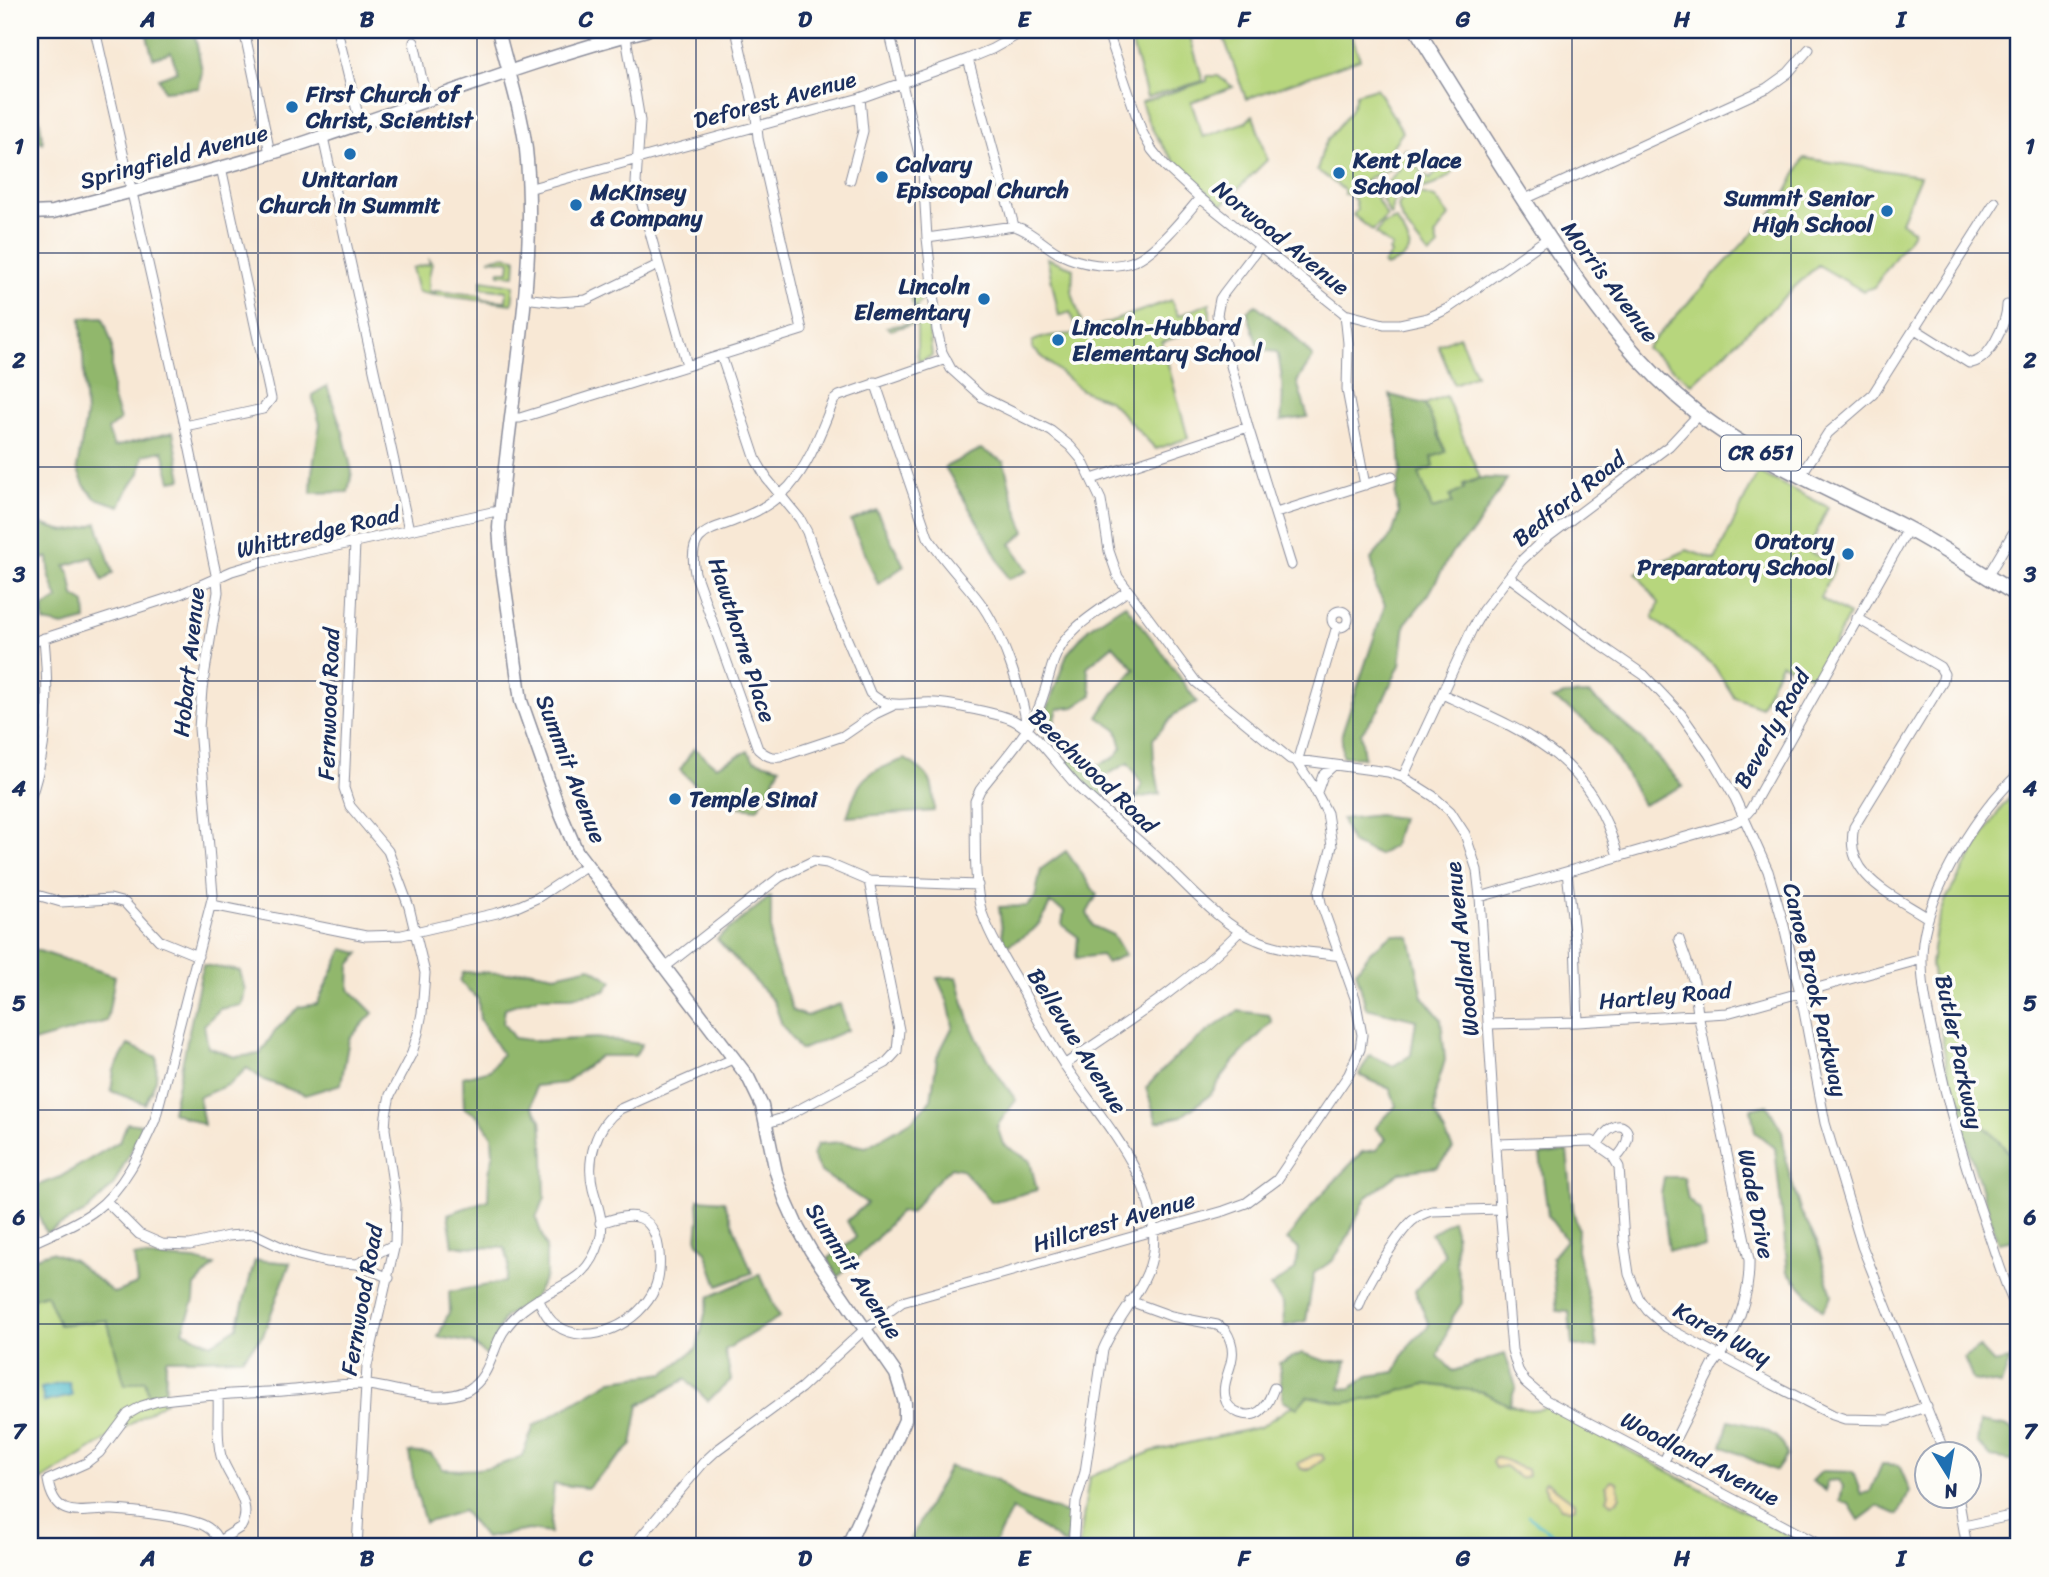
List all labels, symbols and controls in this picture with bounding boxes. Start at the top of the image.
text: A [139,0,156,40]
text: B [360,0,375,40]
text: C [578,0,594,40]
text: D [798,0,813,40]
text: E [1018,0,1033,40]
text: F [1237,0,1252,40]
text: G [1455,0,1471,40]
text: H [1673,0,1691,40]
text: I [1895,0,1907,40]
street label: Deforest Avenue [689,59,861,141]
place label: First Church of Christ, Scientist [305,74,474,141]
marker: First Church of Christ, Scientist [284,99,300,115]
street label: Springfield Avenue [75,112,273,202]
text: 1 [14,126,24,167]
text: 1 [2025,126,2035,167]
place label: Kent Place School [1352,140,1462,207]
place label: Calvary Episcopal Church [895,144,1069,211]
marker: Unitarian Church in Summit [342,146,358,162]
place label: Unitarian Church in Summit [259,159,440,226]
marker: Kent Place School [1331,165,1347,181]
marker: Calvary Episcopal Church [874,169,890,185]
street label: Norwood Avenue [1203,169,1359,307]
place label: McKinsey & Company [589,172,703,239]
place label: Summit Senior High School [1723,178,1876,245]
marker: McKinsey & Company [568,197,584,213]
marker: Summit Senior High School [1879,203,1895,219]
street label: Morris Avenue [1550,212,1670,352]
place label: Lincoln Elementary [854,266,971,333]
marker: Lincoln Elementary [976,291,992,307]
place label: Lincoln-Hubbard Elementary School [1072,307,1263,374]
marker: Lincoln-Hubbard Elementary School [1050,332,1066,348]
text: 2 [11,340,26,381]
text: 2 [2022,340,2037,381]
road number: CR 651 [1721,435,1801,470]
street label: Bedford Road [1503,439,1636,558]
street label: Whittredge Road [232,493,406,571]
place label: Oratory Preparatory School [1637,521,1835,588]
marker: Oratory Preparatory School [1840,546,1856,562]
street label: Hawthorne Place [696,552,788,728]
text: 3 [12,554,26,595]
text: 3 [2023,554,2037,595]
street label: Hobart Avenue [161,585,217,739]
street label: Fernwood Road [306,625,352,781]
street label: Beverly Road [1722,660,1823,797]
street label: Summit Avenue [524,688,618,850]
street label: Beechwood Road [1018,698,1169,845]
text: 4 [11,768,27,809]
text: 4 [2022,768,2038,809]
place label: Temple Sinai [689,779,818,820]
marker: Temple Sinai [667,791,683,807]
street label: Woodland Avenue [1432,860,1492,1038]
street label: Canoe Brook Parkway [1770,879,1860,1101]
street label: Bellevue Avenue [1016,960,1139,1123]
street label: Hartley Road [1597,970,1735,1022]
street label: Butler Parkway [1923,971,1995,1133]
text: 5 [12,983,26,1024]
text: 5 [2023,983,2037,1024]
street label: Wade Drive [1725,1145,1787,1263]
street label: Hillcrest Avenue [1028,1179,1200,1265]
street label: Summit Avenue [794,1194,914,1348]
text: 6 [11,1197,26,1238]
text: 6 [2022,1197,2037,1238]
street label: Fernwood Road [329,1219,396,1379]
street label: Karen Way [1665,1290,1779,1378]
street label: Woodland Avenue [1613,1400,1787,1518]
text: 7 [12,1411,27,1452]
text: 7 [2023,1411,2038,1452]
north arrow [1912,1440,1982,1510]
text: N [1941,1474,1962,1509]
text: A [139,1538,156,1577]
text: B [360,1538,375,1577]
text: C [578,1538,594,1577]
text: D [798,1538,813,1577]
text: E [1018,1538,1033,1577]
text: F [1237,1538,1252,1577]
text: G [1455,1538,1471,1577]
text: H [1673,1538,1691,1577]
text: I [1895,1538,1907,1577]

